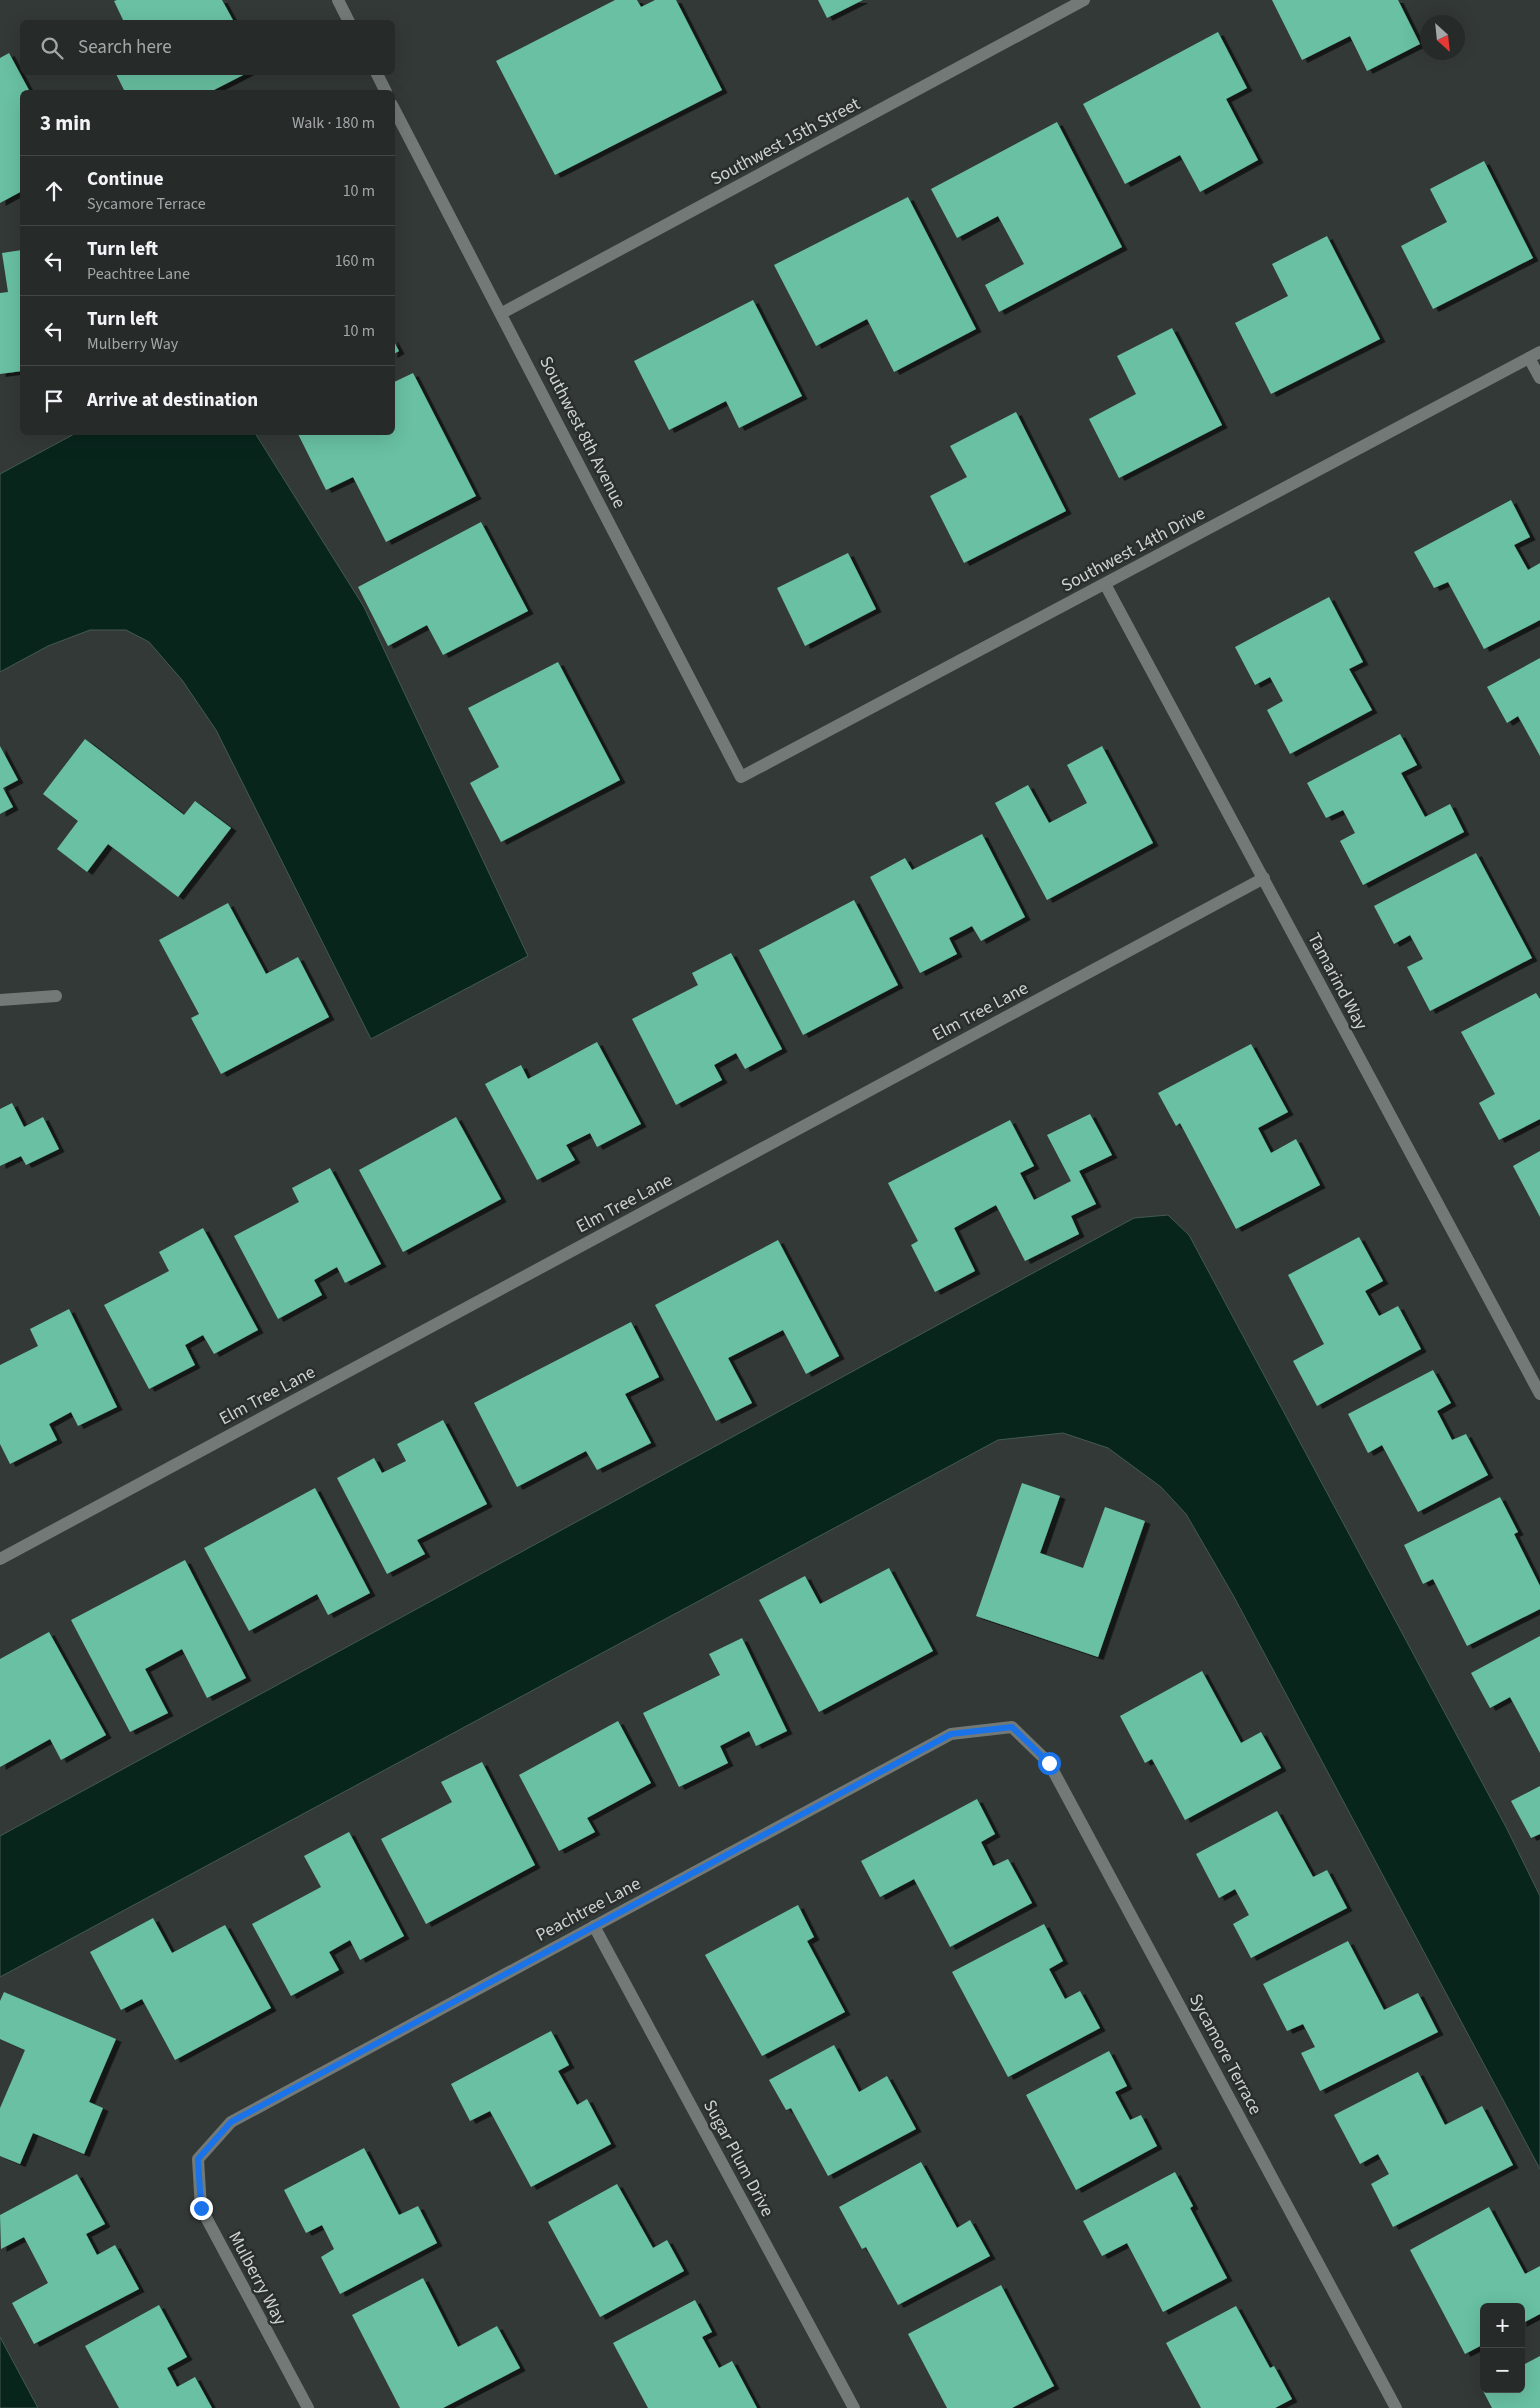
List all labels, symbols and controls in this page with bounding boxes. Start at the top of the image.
north arrow [1420,15,1465,60]
search box [20,20,395,75]
icon: search [38,34,66,62]
text: Search here [78,34,172,61]
street label: Southwest 15th Street [706,91,864,191]
text: 3 min [40,108,91,138]
text: Walk · 180 m [292,112,375,134]
text: Continue [87,166,164,193]
icon: ahead [40,177,68,205]
text: 10 m [343,180,375,202]
text: Sycamore Terrace [87,193,206,215]
text: Turn left [87,236,158,263]
icon: left [40,247,68,275]
text: 160 m [335,250,375,272]
text: Peachtree Lane [87,263,190,285]
text: Turn left [87,306,158,333]
icon: left [40,317,68,345]
text: 10 m [343,320,375,342]
text: Mulberry Way [87,333,178,355]
street label: Southwest 8th Avenue [533,352,632,513]
icon: arrive [40,387,68,415]
text: Arrive at destination [87,387,258,414]
street label: Southwest 14th Drive [1057,501,1210,598]
street label: Tamarind Way [1301,928,1374,1035]
street label: Elm Tree Lane [928,976,1033,1047]
street label: Elm Tree Lane [572,1168,677,1239]
street label: Elm Tree Lane [215,1360,320,1431]
route start [1038,1752,1061,1775]
street label: Peachtree Lane [531,1871,645,1948]
street label: Sycamore Terrace [1183,1989,1268,2119]
street label: Sugar Plum Drive [697,2095,780,2221]
route end [190,2197,213,2220]
street label: Mulberry Way [222,2227,293,2330]
map controls [1480,2303,1525,2393]
button: + [1480,2303,1525,2348]
button: − [1480,2348,1525,2393]

